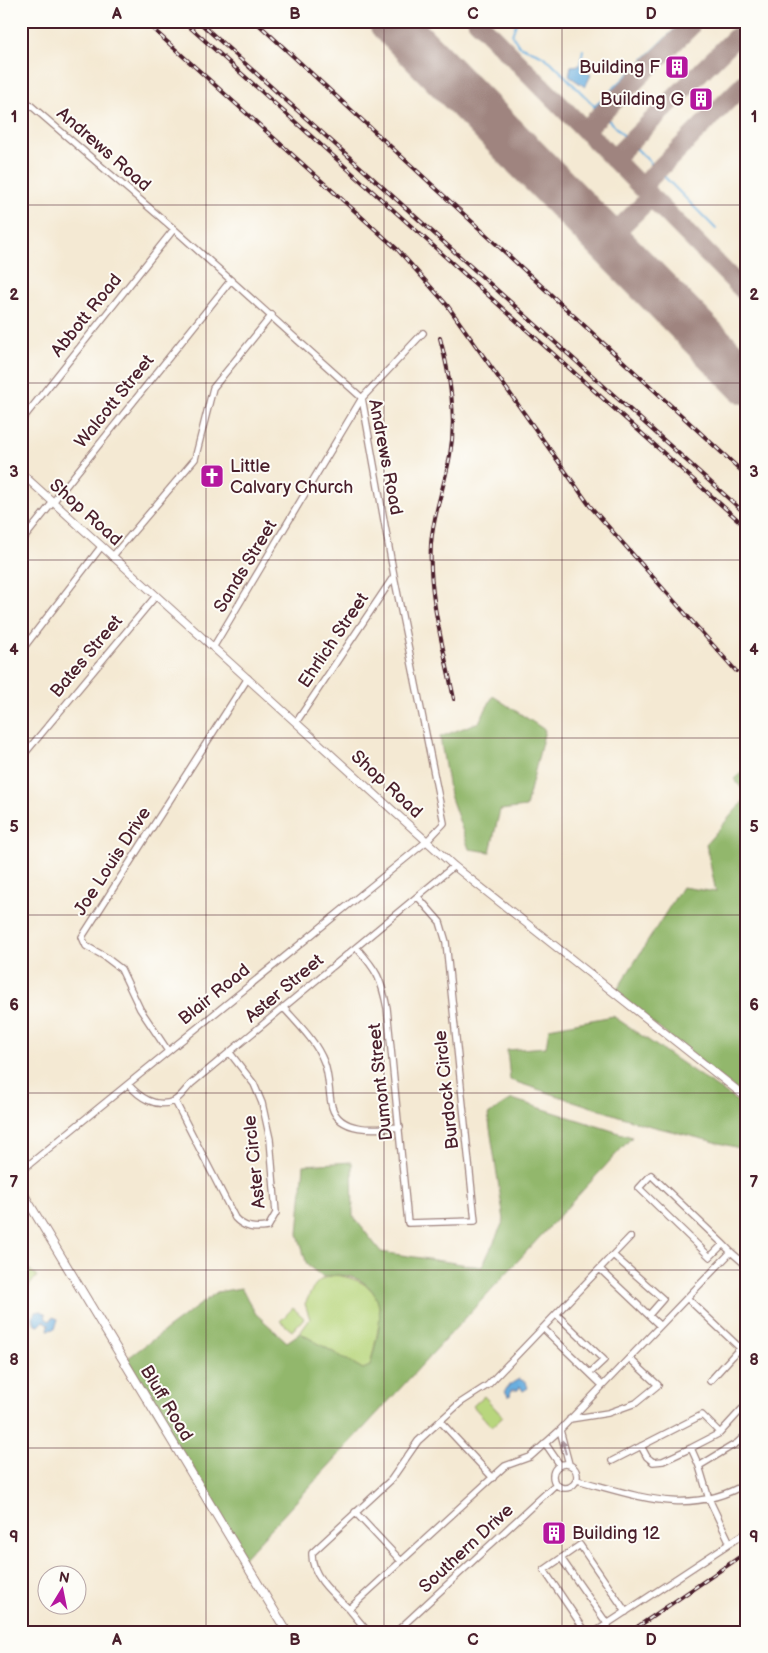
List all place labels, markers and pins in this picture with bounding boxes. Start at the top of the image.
building icon: Building F [664,54,690,80]
place label: Building F [579,57,660,78]
building icon: Building G [688,86,714,112]
place label: Building G [600,89,684,110]
place label: Little Calvary Church [230,456,353,498]
church icon: Little Calvary Church [199,463,225,489]
building icon: Building 12 [541,1520,567,1546]
place label: Building 12 [572,1523,660,1544]

